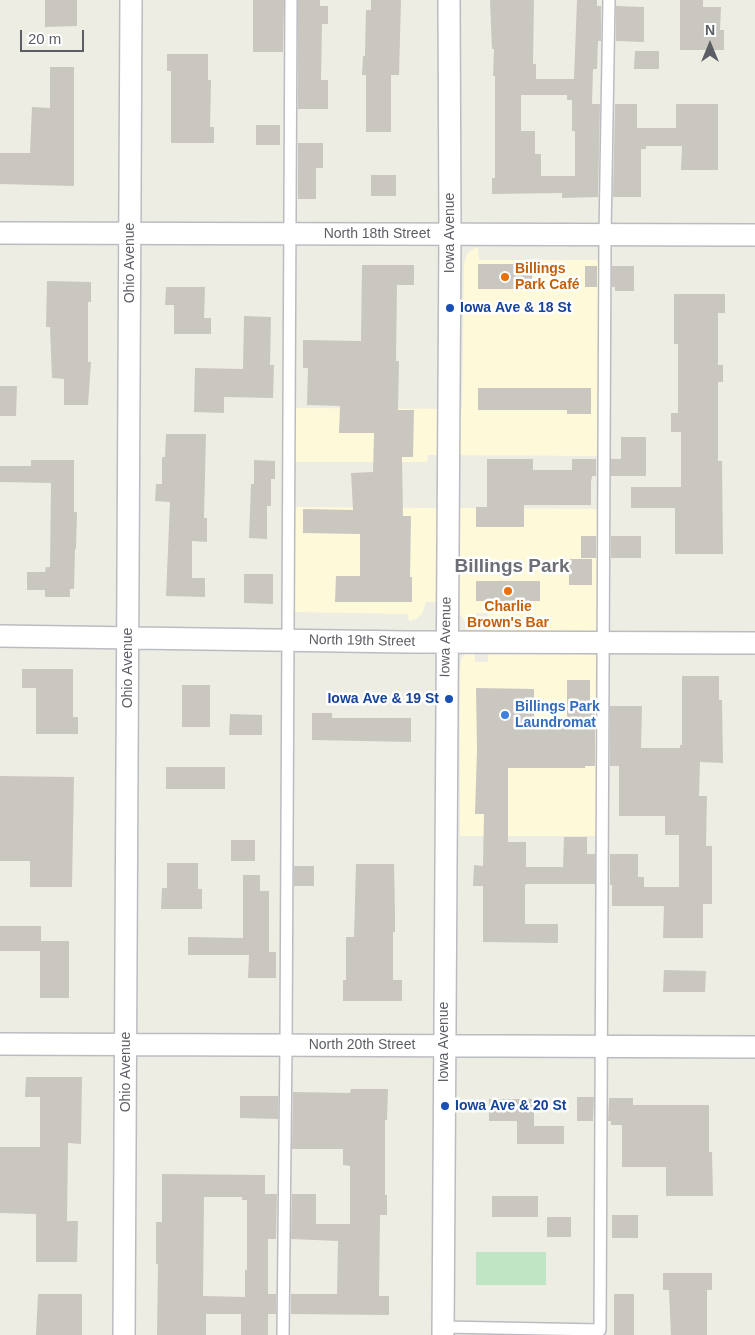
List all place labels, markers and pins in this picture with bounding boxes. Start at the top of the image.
place label: Billings Park Café [515,261,580,294]
marker: Billings Park Café [499,271,511,283]
place label: Iowa Ave & 18 St [460,300,572,316]
marker: Iowa Ave & 18 St [444,302,456,314]
marker: Charlie Brown's Bar [502,585,514,597]
place label: Charlie Brown's Bar [467,599,549,632]
place label: Iowa Ave & 19 St [327,691,439,707]
marker: Iowa Ave & 19 St [443,693,455,705]
place label: Billings Park Laundromat [515,699,600,732]
marker: Billings Park Laundromat [499,709,511,721]
place label: Iowa Ave & 20 St [455,1098,567,1114]
marker: Iowa Ave & 20 St [439,1100,451,1112]

